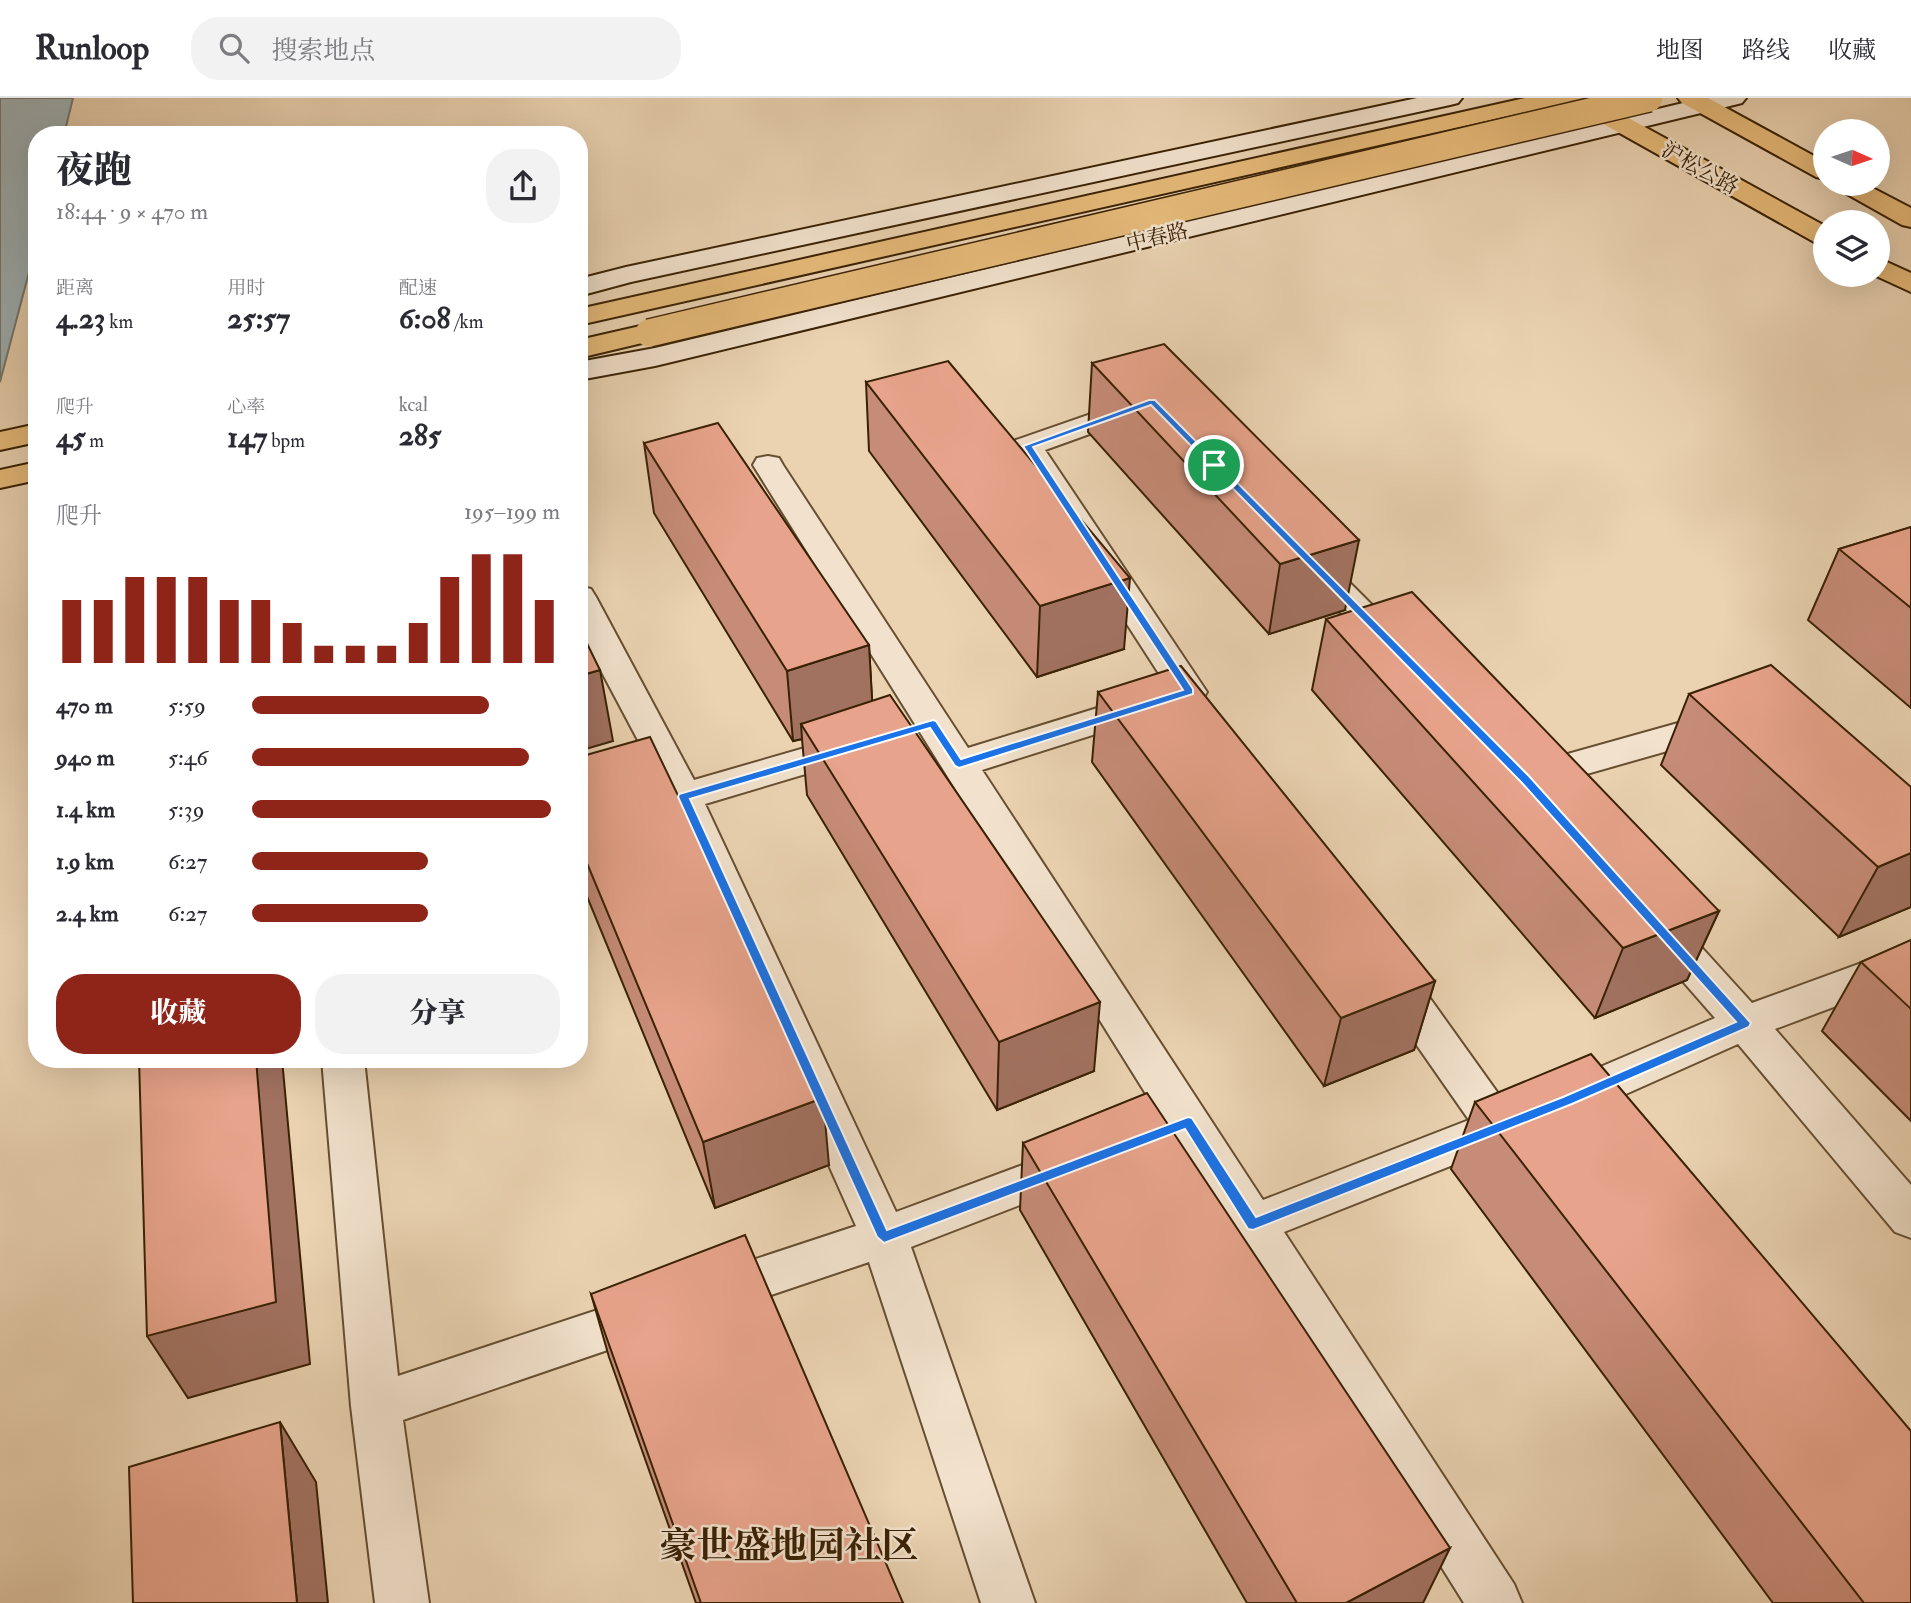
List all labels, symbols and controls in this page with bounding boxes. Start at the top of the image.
search box [191,17,681,80]
text: Runloop [35,28,149,69]
icon: search [215,29,253,67]
text: 搜索地点 [271,35,375,67]
text: 地图 [1656,35,1704,66]
text: 路线 [1742,35,1790,66]
text: 收藏 [1828,35,1876,66]
north arrow [1813,119,1890,196]
map controls [1813,119,1890,287]
street label: 沪松公路 [1656,136,1743,201]
text: 夜跑 [56,147,132,195]
button: share [486,149,560,223]
text: 18:44 · 9 × 470 m [56,197,208,226]
button: layers [1813,210,1890,287]
street label: 中春路 [1123,217,1191,258]
text: 距离 [56,276,94,300]
text: 用时 [227,276,265,300]
text: 配速 [399,276,437,300]
text: 4.23 [56,300,105,337]
text: 25:57 [227,300,290,337]
text: 6:08 [399,300,451,337]
text: km [105,310,133,334]
text: /km [451,310,483,334]
text: kcal [399,393,428,417]
text: 爬升 [56,395,94,419]
text: 心率 [227,395,265,419]
text: 285 [399,417,441,454]
text: 45 [56,419,85,456]
text: 147 [227,419,267,456]
text: m [85,429,104,453]
text: bpm [267,429,305,453]
pin [1184,435,1244,495]
icon: arrive [1195,446,1233,484]
text: 195–199 m [464,497,560,526]
text: 爬升 [56,501,102,530]
text: 470 m [56,691,113,720]
text: 5:59 [168,691,206,720]
text: 940 m [56,743,115,772]
text: 5:46 [168,743,208,772]
text: 1.4 km [56,795,115,824]
text: 5:39 [168,795,204,824]
text: 1.9 km [56,847,114,876]
text: 6:27 [168,847,207,876]
text: 2.4 km [56,899,119,928]
text: 6:27 [168,899,207,928]
button: 收藏 [56,974,301,1054]
button: 分享 [315,974,560,1054]
district label: 豪世盛地园社区 [660,1523,919,1570]

